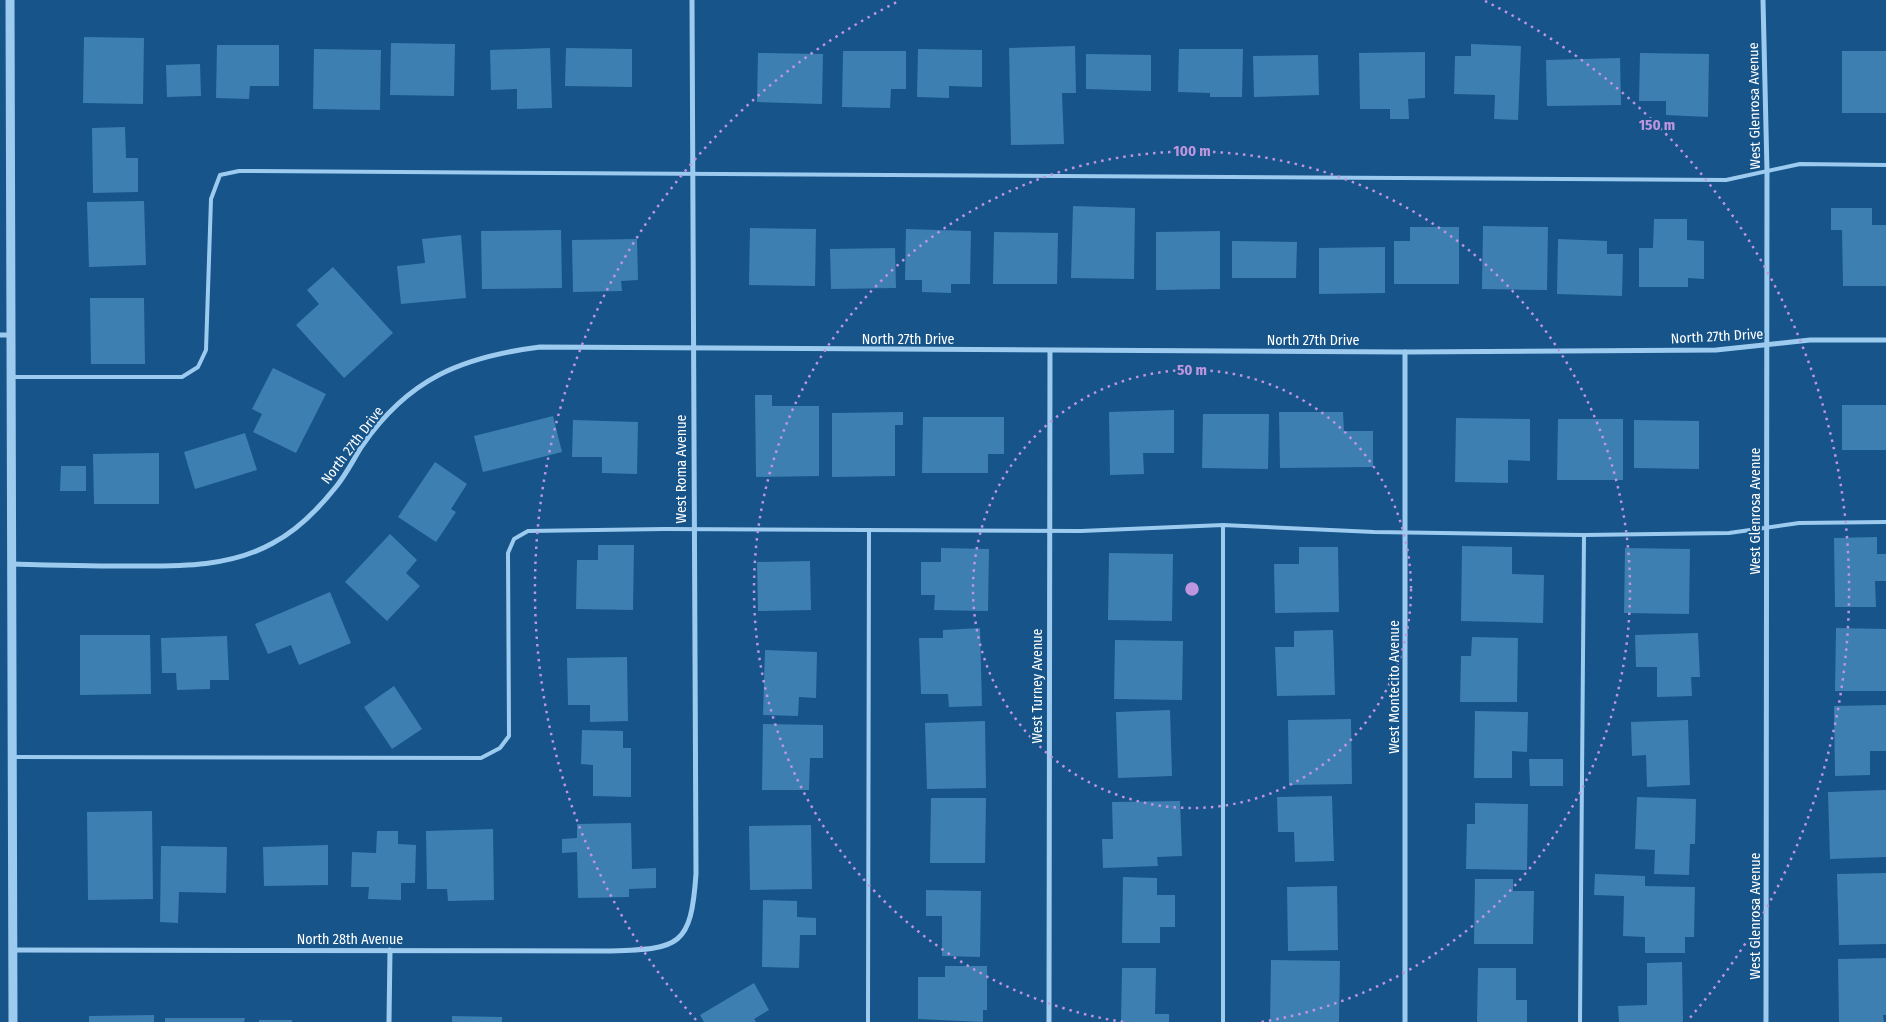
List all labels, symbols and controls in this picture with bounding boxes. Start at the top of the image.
street label: West Glenrosa Avenue [1745,42,1764,170]
text: 150 m [1639,116,1675,134]
text: 100 m [1173,142,1211,160]
street label: North 27th Drive [1670,326,1764,347]
street label: North 27th Drive [862,331,954,348]
street label: North 27th Drive [1267,332,1359,349]
text: 50 m [1177,361,1207,379]
street label: North 27th Drive [318,403,387,487]
street label: West Roma Avenue [673,414,690,523]
street label: West Glenrosa Avenue [1747,447,1764,575]
centre of rings [1183,580,1201,598]
street label: West Montecito Avenue [1386,620,1403,754]
street label: West Turney Avenue [1029,628,1046,744]
street label: West Glenrosa Avenue [1747,852,1764,980]
street label: North 28th Avenue [297,931,403,948]

